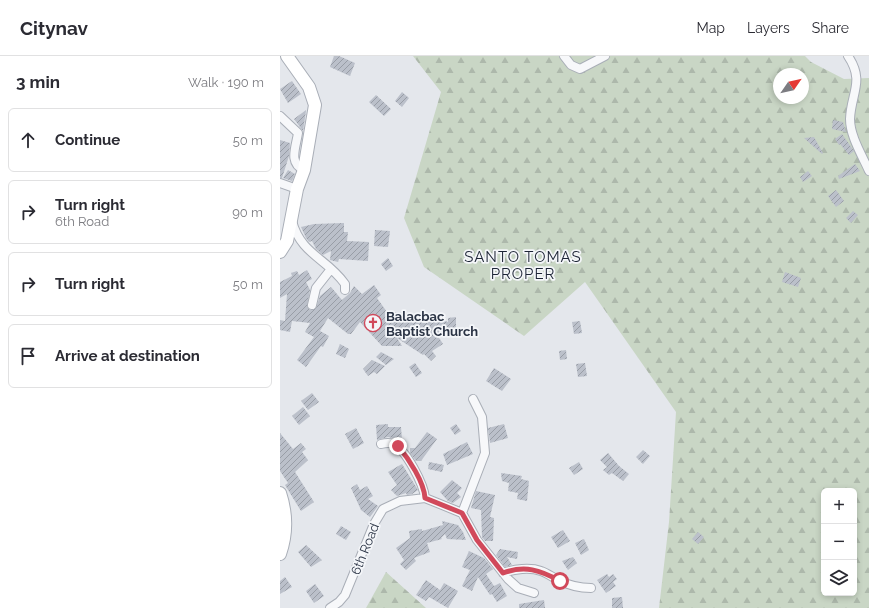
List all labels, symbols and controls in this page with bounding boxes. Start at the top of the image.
text: Citynav [20,17,88,39]
text: Map [697,20,725,36]
text: Layers [747,20,790,36]
text: Share [812,20,849,36]
north arrow [773,68,809,104]
text: 3 min [16,72,60,92]
text: Walk · 190 m [188,75,264,90]
icon: ahead [17,129,39,151]
text: Continue [55,131,120,149]
text: 50 m [233,133,263,148]
text: Turn right [55,196,125,214]
icon: right [17,201,39,223]
text: 90 m [232,205,263,220]
text: 6th Road [55,214,109,229]
district label: SANTO TOMAS PROPER [464,248,582,283]
icon: right [17,273,39,295]
text: Turn right [55,275,125,293]
text: 50 m [233,277,263,292]
place label: Balacbac Baptist Church [386,309,478,339]
church icon: Balacbac Baptist Church [363,313,383,333]
icon: arrive [17,345,39,367]
text: Arrive at destination [55,347,200,365]
route end [389,437,407,455]
map controls [821,488,857,596]
button: + [821,488,857,524]
street label: 6th Road [348,521,382,577]
button: − [821,524,857,560]
button: layers [821,560,857,596]
route start [551,572,569,590]

